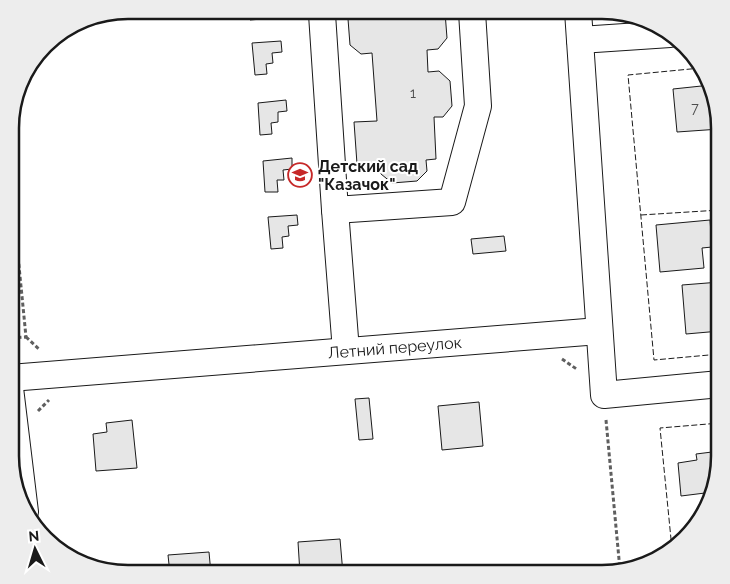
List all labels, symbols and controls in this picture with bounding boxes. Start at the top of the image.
house number: 1 [410,85,416,101]
house number: 7 [691,100,699,116]
place label: Детский сад "Казачок" [318,157,418,194]
school or university icon: Детский сад "Казачок" [287,162,313,188]
street label: Летний переулок [327,332,462,362]
north arrow [10,524,60,574]
text: N [28,528,40,544]

